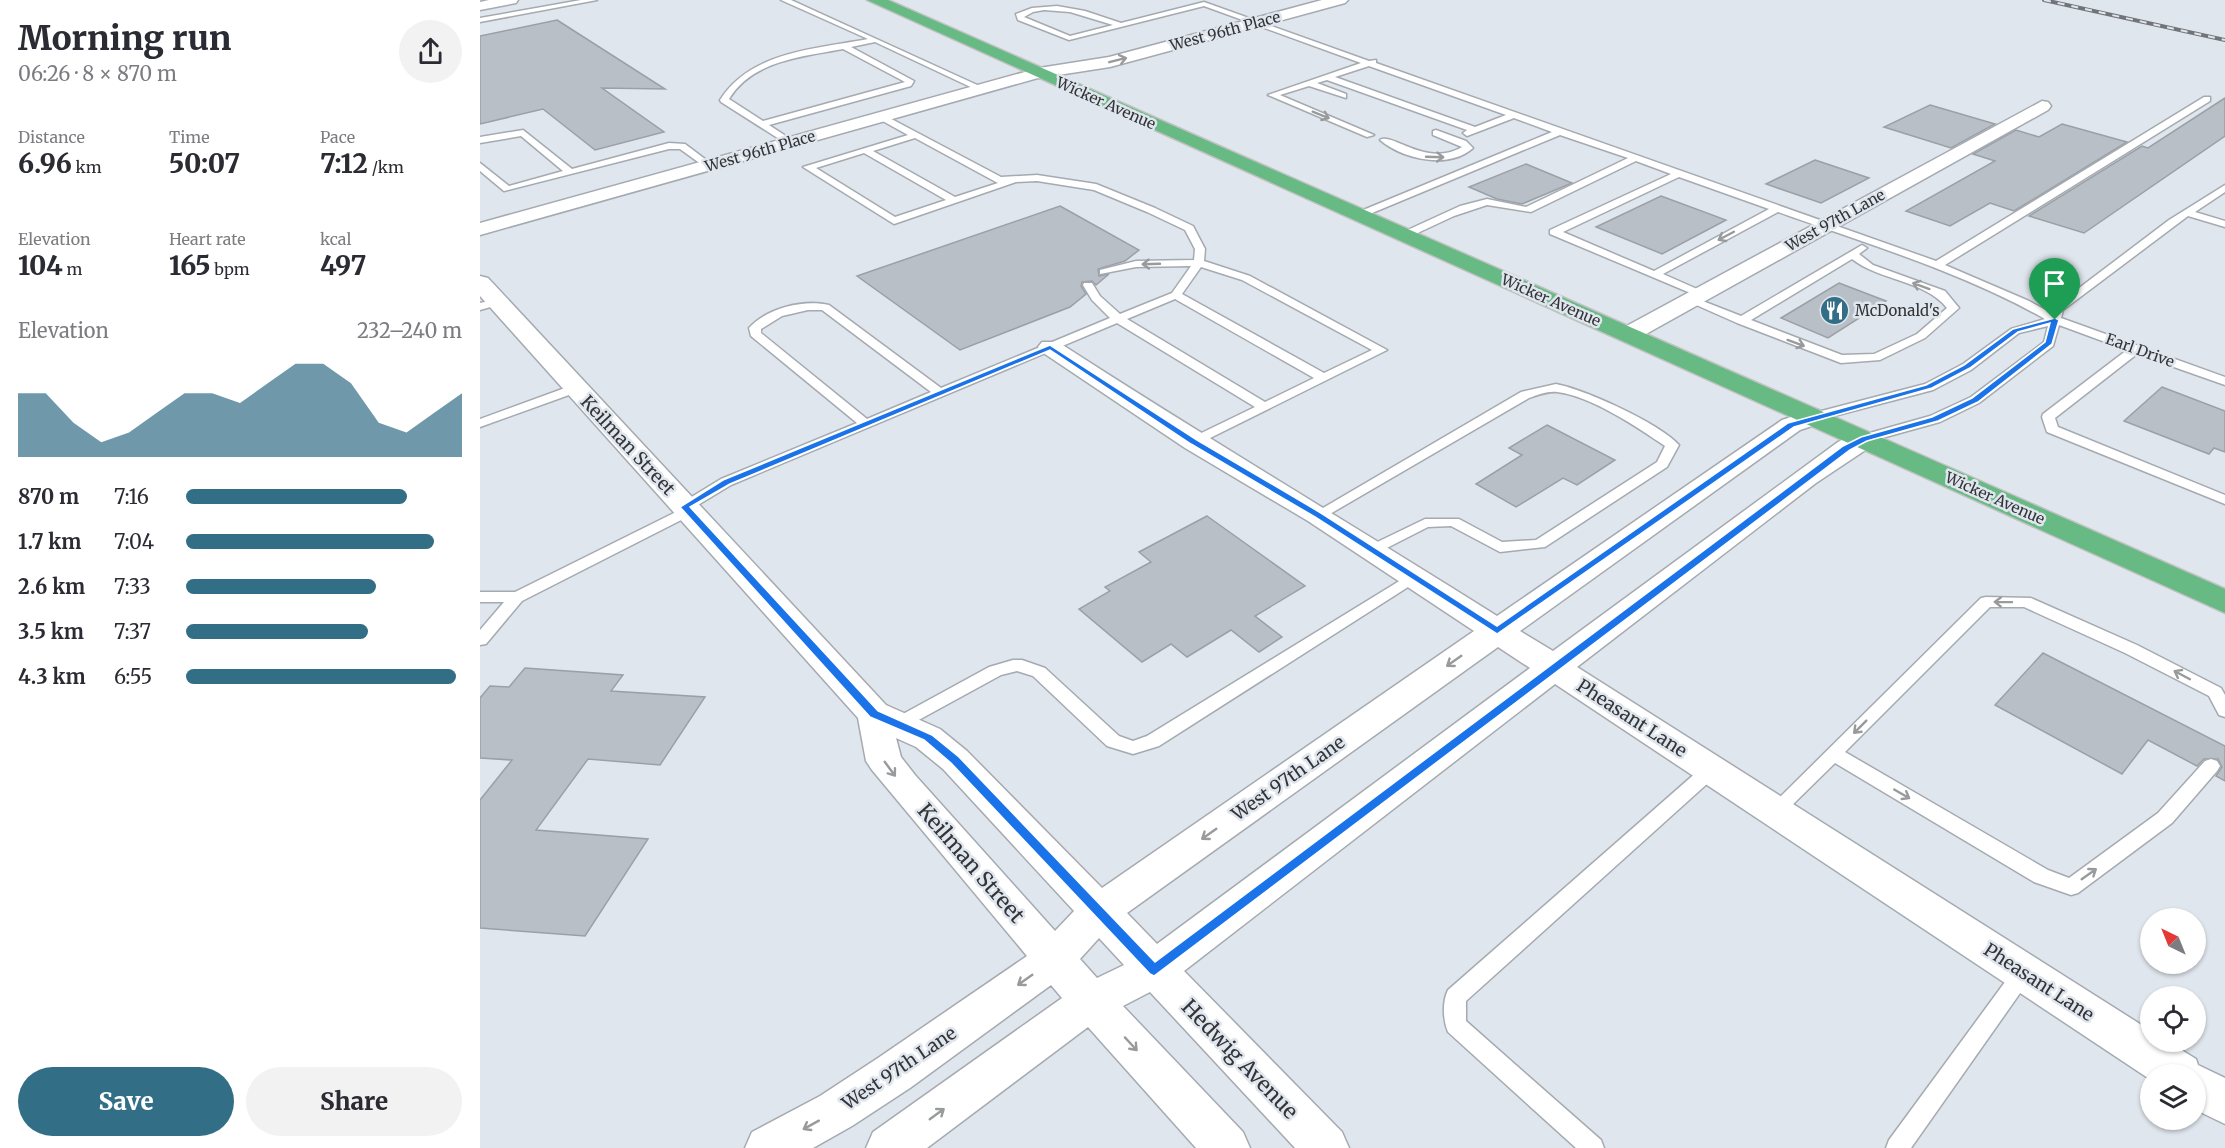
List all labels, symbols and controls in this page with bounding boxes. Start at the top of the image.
street label: West 96th Place [1167,7,1283,55]
text: Morning run [18,18,231,59]
button: share [399,20,462,83]
one-way arrow [1108,54,1127,65]
text: 06:26 · 8 × 870 m [18,61,177,86]
street label: Wicker Avenue [1052,72,1159,134]
one-way arrow [1311,110,1329,121]
street label: West 96th Place [702,126,817,176]
text: Distance [18,127,85,147]
text: Time [169,127,210,147]
text: Pace [320,127,355,147]
text: 6.96 [18,147,72,180]
text: 50:07 [169,147,240,180]
text: 7:12 [320,147,368,180]
one-way arrow [1424,151,1444,163]
text: km [72,157,102,177]
text: /km [368,157,404,177]
street label: West 97th Lane [1781,185,1888,256]
text: Elevation [18,229,91,249]
text: Heart rate [169,229,246,249]
text: kcal [320,229,351,249]
one-way arrow [1717,231,1735,242]
text: 104 [18,249,63,282]
text: 165 [169,249,211,282]
text: 497 [320,249,366,282]
one-way arrow [1142,258,1162,269]
pin [2029,258,2080,320]
text: m [63,259,83,279]
text: bpm [211,259,250,279]
icon: arrive [2038,267,2071,300]
street label: Wicker Avenue [1497,269,1604,331]
one-way arrow [1912,279,1931,290]
restaurant icon: McDonald's [1818,294,1850,326]
place label: McDonald's [1855,301,1940,320]
text: Elevation [18,318,109,343]
text: 232–240 m [357,318,462,343]
street label: Earl Drive [2103,329,2177,371]
one-way arrow [1786,338,1805,349]
street label: Keilman Street [576,390,680,500]
street label: Wicker Avenue [1941,467,2048,529]
text: 870 m [18,484,79,509]
text: 7:16 [114,484,149,509]
text: 1.7 km [18,529,81,554]
text: 7:04 [114,529,154,554]
text: 2.6 km [18,574,85,599]
text: 7:33 [114,574,151,599]
one-way arrow [1994,596,2014,608]
text: 3.5 km [18,619,84,644]
text: 7:37 [114,619,151,644]
one-way arrow [1447,655,1463,667]
text: 4.3 km [18,664,86,689]
text: 6:55 [114,664,152,689]
one-way arrow [2174,669,2191,681]
street label: Pheasant Lane [1573,674,1691,762]
one-way arrow [1853,720,1868,734]
street label: West 97th Lane [1226,730,1349,826]
one-way arrow [884,761,897,777]
one-way arrow [1893,788,1910,800]
street label: Keilman Street [912,798,1030,928]
one-way arrow [1202,828,1218,840]
one-way arrow [2081,868,2097,880]
north arrow [2140,908,2206,974]
map controls [2140,908,2206,1130]
street label: Pheasant Lane [1980,938,2098,1026]
one-way arrow [1017,974,1033,986]
button: locate [2140,986,2206,1052]
street label: Hedwig Avenue [1176,993,1304,1125]
street label: West 97th Lane [837,1021,961,1115]
one-way arrow [1124,1036,1138,1051]
button: layers [2140,1064,2206,1130]
button: Save [18,1067,234,1136]
button: Share [246,1067,462,1136]
one-way arrow [928,1108,944,1120]
one-way arrow [803,1119,820,1131]

